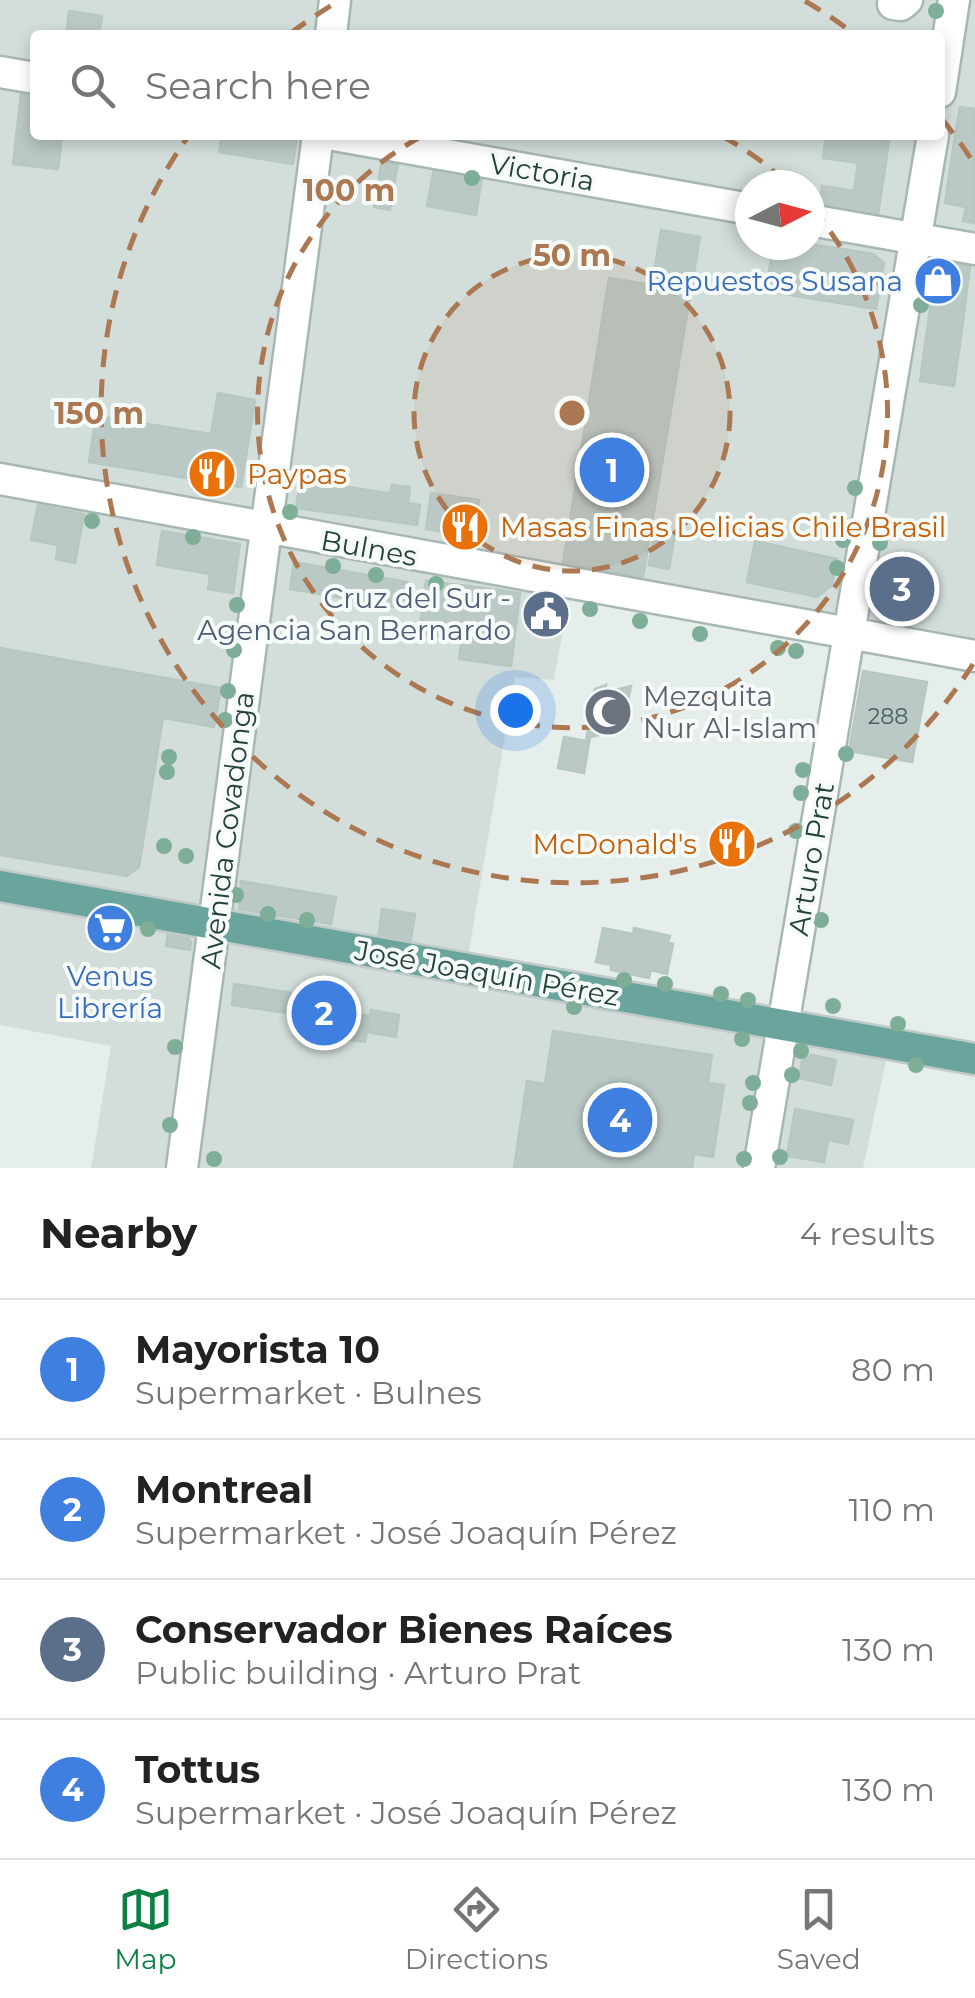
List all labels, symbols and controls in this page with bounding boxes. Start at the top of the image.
search box [30,30,945,140]
icon: search [65,58,120,113]
text: Search here [145,62,371,109]
street label: Victoria [487,146,597,198]
north arrow [735,170,825,260]
text: 100 m [303,172,395,209]
text: 50 m [533,237,611,274]
shop icon: Repuestos Susana [912,255,964,307]
place label: Repuestos Susana [646,264,903,298]
text: 150 m [54,395,144,432]
centre of rings [554,395,590,431]
pin: 1 [580,432,644,508]
restaurant icon: Paypas [186,448,238,500]
place label: Paypas [247,457,347,491]
restaurant icon: Masas Finas Delicias Chile Brasil [439,501,491,553]
place label: Masas Finas Delicias Chile Brasil [500,510,946,544]
street label: Bulnes [318,523,420,573]
pin: 3 [870,552,934,626]
place label: Cruz del Sur - Agencia San Bernardo [197,581,511,647]
public building icon: Cruz del Sur - Agencia San Bernardo [520,588,572,640]
place label: Mezquita Nur Al-Islam [643,679,817,745]
your location [490,685,541,736]
mosque icon: Mezquita Nur Al-Islam [582,686,634,738]
street label: Avenida Covadonga [193,689,261,971]
house number: 288 [868,703,908,730]
street label: Arturo Prat [781,780,841,938]
restaurant icon: McDonald's [706,818,758,870]
place label: McDonald's [533,827,697,861]
supermarket icon: Venus Librería [84,902,136,954]
street label: José Joaquín Pérez [351,933,622,1013]
place label: Venus Librería [57,959,163,1025]
pin: 2 [292,976,356,1050]
pin: 4 [588,1082,652,1158]
text: Nearby [40,1207,197,1259]
text: 4 results [800,1214,935,1253]
text: Mayorista 10 [135,1326,380,1373]
text: 1 [66,1350,79,1389]
text: 80 m [851,1350,935,1389]
text: Supermarket · Bulnes [135,1373,482,1412]
text: Montreal [135,1466,313,1513]
text: 2 [63,1490,82,1529]
text: 110 m [848,1490,935,1529]
text: Supermarket · José Joaquín Pérez [135,1513,677,1552]
text: Conservador Bienes Raíces [135,1606,673,1653]
text: 3 [63,1630,82,1669]
text: 130 m [842,1630,935,1669]
text: Public building · Arturo Prat [135,1653,581,1692]
text: Tottus [135,1746,260,1793]
text: 4 [61,1770,84,1809]
text: 130 m [842,1770,935,1809]
text: Supermarket · José Joaquín Pérez [135,1793,677,1832]
tab: Map [114,1882,176,1976]
tab: Directions [405,1882,548,1976]
tab: Saved [777,1882,861,1976]

